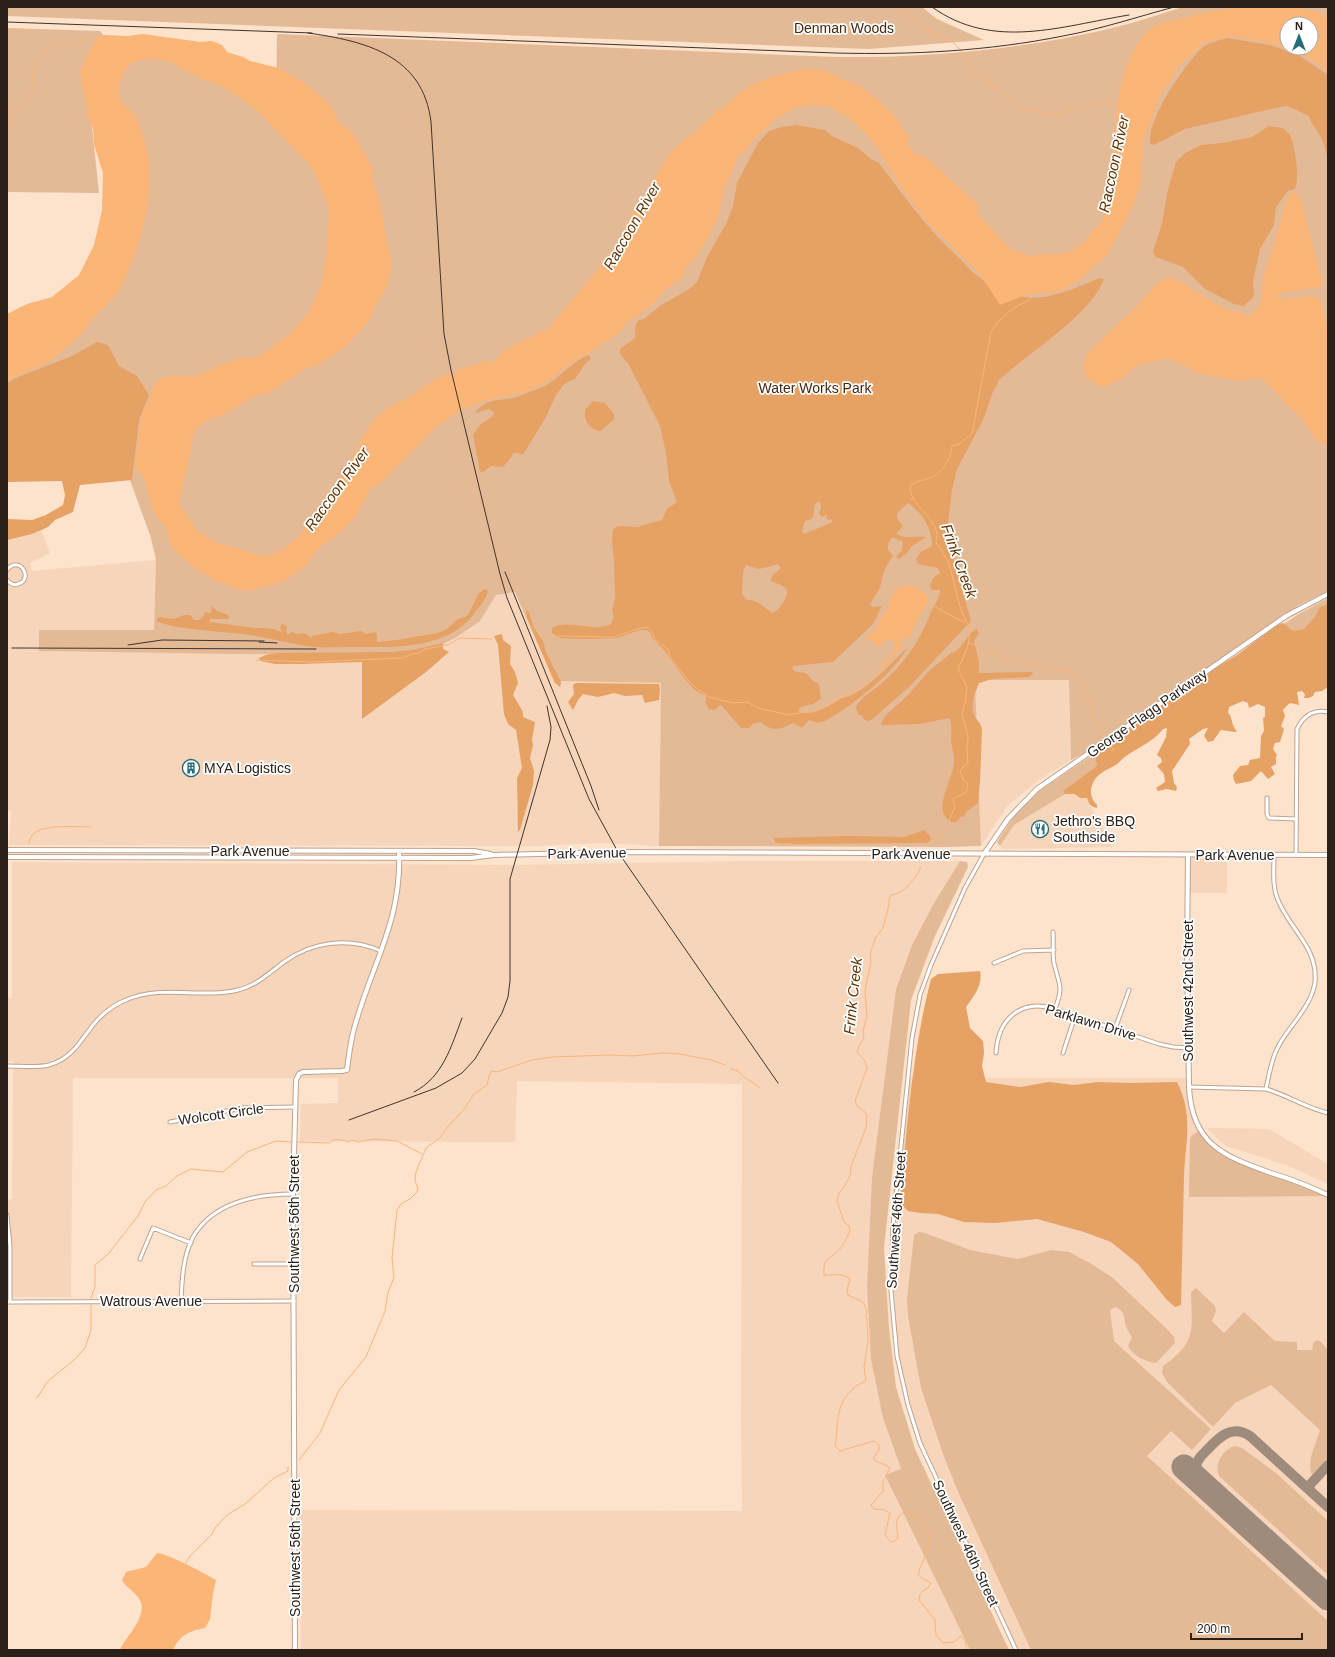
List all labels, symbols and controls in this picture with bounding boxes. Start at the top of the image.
north arrow [1279,16,1319,56]
park label: Denman Woods [794,20,894,36]
text: N [1295,20,1303,32]
water label: Raccoon River [1095,113,1132,214]
water label: Raccoon River [600,178,664,273]
park label: Water Works Park [759,380,872,396]
water label: Raccoon River [301,443,373,533]
water label: Frink Creek [938,522,981,602]
street label: George Flagg Parkway [1084,665,1210,761]
building icon: MYA Logistics [181,758,201,778]
place label: MYA Logistics [204,760,291,776]
place label: Jethro's BBQ Southside [1053,813,1135,845]
restaurant icon: Jethro's BBQ Southside [1030,819,1050,839]
street label: Park Avenue [210,843,290,859]
street label: Park Avenue [547,844,627,862]
street label: Park Avenue [871,846,951,862]
street label: Park Avenue [1195,847,1275,863]
street label: Southwest 42nd Street [1180,920,1196,1062]
water label: Frink Creek [840,955,865,1035]
street label: Parklawn Drive [1044,1001,1139,1043]
street label: Wolcott Circle [177,1100,265,1128]
street label: Southwest 46th Street [883,1151,909,1289]
street label: Southwest 56th Street [286,1155,302,1293]
street label: Watrous Avenue [100,1293,202,1309]
street label: Southwest 46th Street [930,1477,1002,1609]
street label: Southwest 56th Street [287,1479,303,1617]
scale bar [1191,1615,1302,1641]
text: 200 m [1197,1622,1230,1636]

